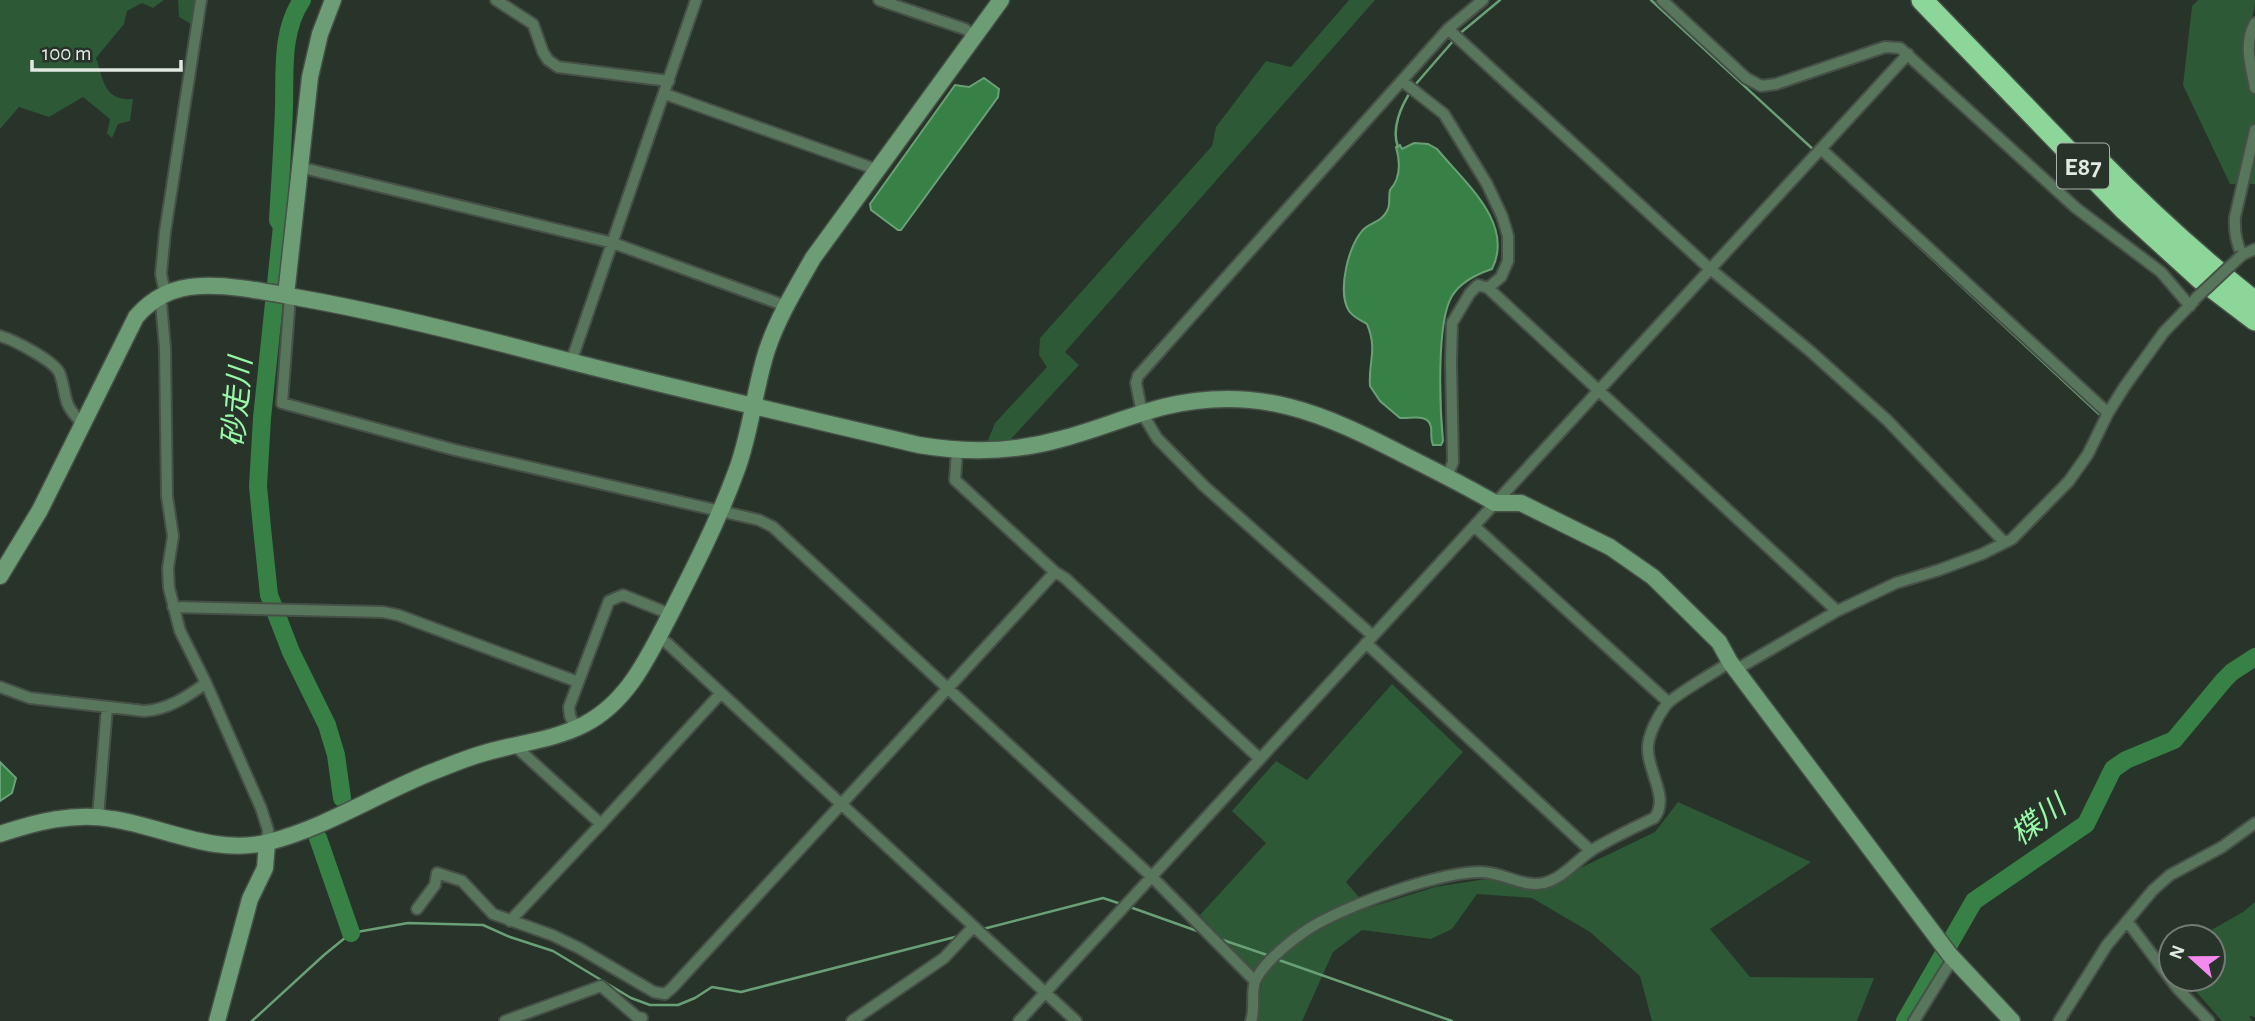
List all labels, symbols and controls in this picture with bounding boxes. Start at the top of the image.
scale bar [32,28,180,72]
text: 100 m [42,43,92,64]
road number: E87 [2057,144,2109,188]
water label: 砂走川 [217,353,257,448]
water label: 楪川 [2004,787,2074,851]
north arrow [2157,923,2227,993]
text: N [2166,943,2189,962]

